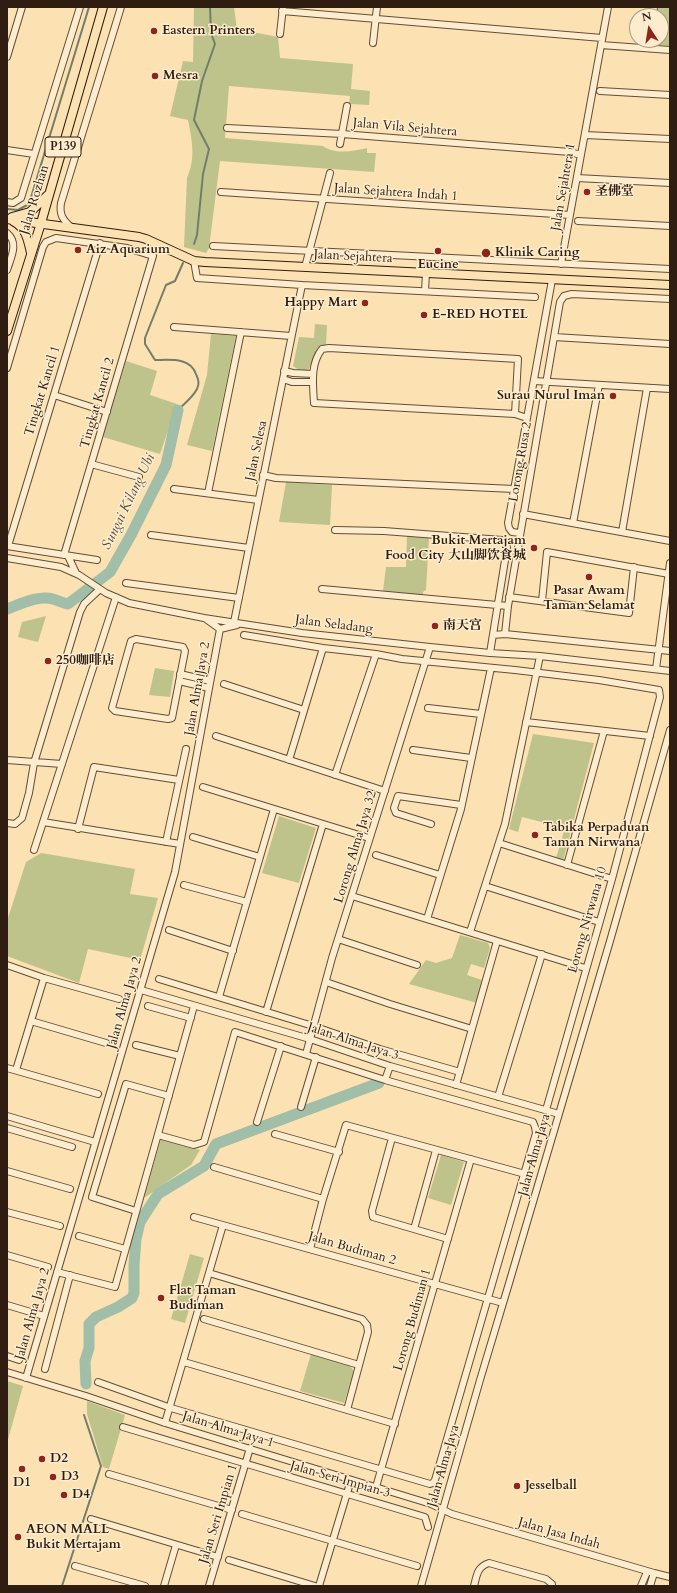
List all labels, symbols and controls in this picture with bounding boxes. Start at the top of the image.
north arrow [629,8,669,48]
text: N [640,8,653,25]
place label: Eastern Printers [162,23,255,39]
marker: Eastern Printers [149,26,159,36]
place label: Mesra [163,68,199,84]
marker: Mesra [150,71,160,81]
street label: Jalan Vila Sejahtera [352,116,458,140]
road number: P139 [45,137,81,157]
street label: Jalan Sejahtera 1 [549,142,579,232]
street label: Jalan Rozhan [17,163,53,237]
street label: Jalan Sejahtera Indah 1 [334,181,458,205]
place label: 圣佛堂 [595,184,634,200]
marker: 圣佛堂 [582,187,592,197]
place label: Aiz Aquarium [86,242,170,258]
marker: Aiz Aquarium [73,245,83,255]
place label: Klinik Caring [495,245,580,261]
marker: Eucine [433,246,443,256]
street label: Jalan Sejahtera [313,247,393,267]
marker: Klinik Caring [480,247,492,259]
place label: Eucine [417,257,459,273]
place label: Happy Mart [285,295,357,311]
marker: Happy Mart [360,298,370,308]
place label: E-RED HOTEL [432,307,528,323]
marker: E-RED HOTEL [419,310,429,320]
street label: Tingkat Kancil 1 [22,344,64,438]
street label: Tingkat Kancil 2 [78,356,118,450]
place label: Surau Nurul Iman [497,388,605,404]
marker: Surau Nurul Iman [608,391,618,401]
street label: Jalan Selesa [243,419,271,483]
street label: Lorong Rusa 2 [506,421,536,503]
water label: Sungai Kilang Ubi [99,452,159,552]
place label: Bukit Mertajam Food City 大山脚饮食城 [385,533,526,564]
marker: Bukit Mertajam Food City 大山脚饮食城 [529,543,539,553]
marker: Pasar Awam Taman Selamat [584,572,594,582]
place label: Pasar Awam Taman Selamat [543,583,635,614]
street label: Jalan Seladang [294,612,374,638]
place label: 南天宫 [443,618,482,634]
marker: 南天宫 [430,621,440,631]
street label: Jalan Alma Jaya 2 [182,641,214,737]
place label: 250咖啡店 [56,653,115,669]
marker: 250咖啡店 [43,656,53,666]
street label: Lorong Alma Jaya 32 [331,789,381,905]
place label: Tabika Perpaduan Taman Nirwana [543,820,649,851]
marker: Tabika Perpaduan Taman Nirwana [530,830,540,840]
street label: Lorong Nirwana 10 [565,865,611,975]
street label: Jalan Alma Jaya 2 [104,955,146,1051]
street label: Jalan Alma Jaya 3 [305,1020,401,1064]
street label: Jalan Alma Jaya [516,1112,554,1198]
street label: Jalan Budiman 2 [306,1229,398,1269]
street label: Jalan Alma Jaya 2 [12,1266,54,1362]
street label: Lorong Budiman 1 [391,1267,435,1373]
place label: Flat Taman Budiman [169,1283,236,1314]
marker: Flat Taman Budiman [156,1293,166,1303]
street label: Jalan Alma Jaya 1 [180,1409,276,1451]
street label: Jalan Alma Jaya [425,1423,463,1509]
place label: D2 [50,1451,68,1467]
marker: D2 [37,1454,47,1464]
street label: Jalan Seri Impian 3 [288,1458,392,1502]
street label: Jalan Seri Impian 1 [196,1462,242,1566]
marker: D1 [17,1464,27,1474]
place label: D3 [61,1469,79,1485]
marker: D3 [48,1472,58,1482]
place label: D1 [13,1475,31,1491]
place label: Jesselball [525,1478,577,1494]
marker: Jesselball [512,1481,522,1491]
place label: D4 [72,1487,90,1503]
marker: D4 [59,1490,69,1500]
street label: Jalan Jasa Indah [516,1515,602,1553]
place label: AEON MALL Bukit Mertajam [26,1522,121,1553]
marker: AEON MALL Bukit Mertajam [13,1532,23,1542]

